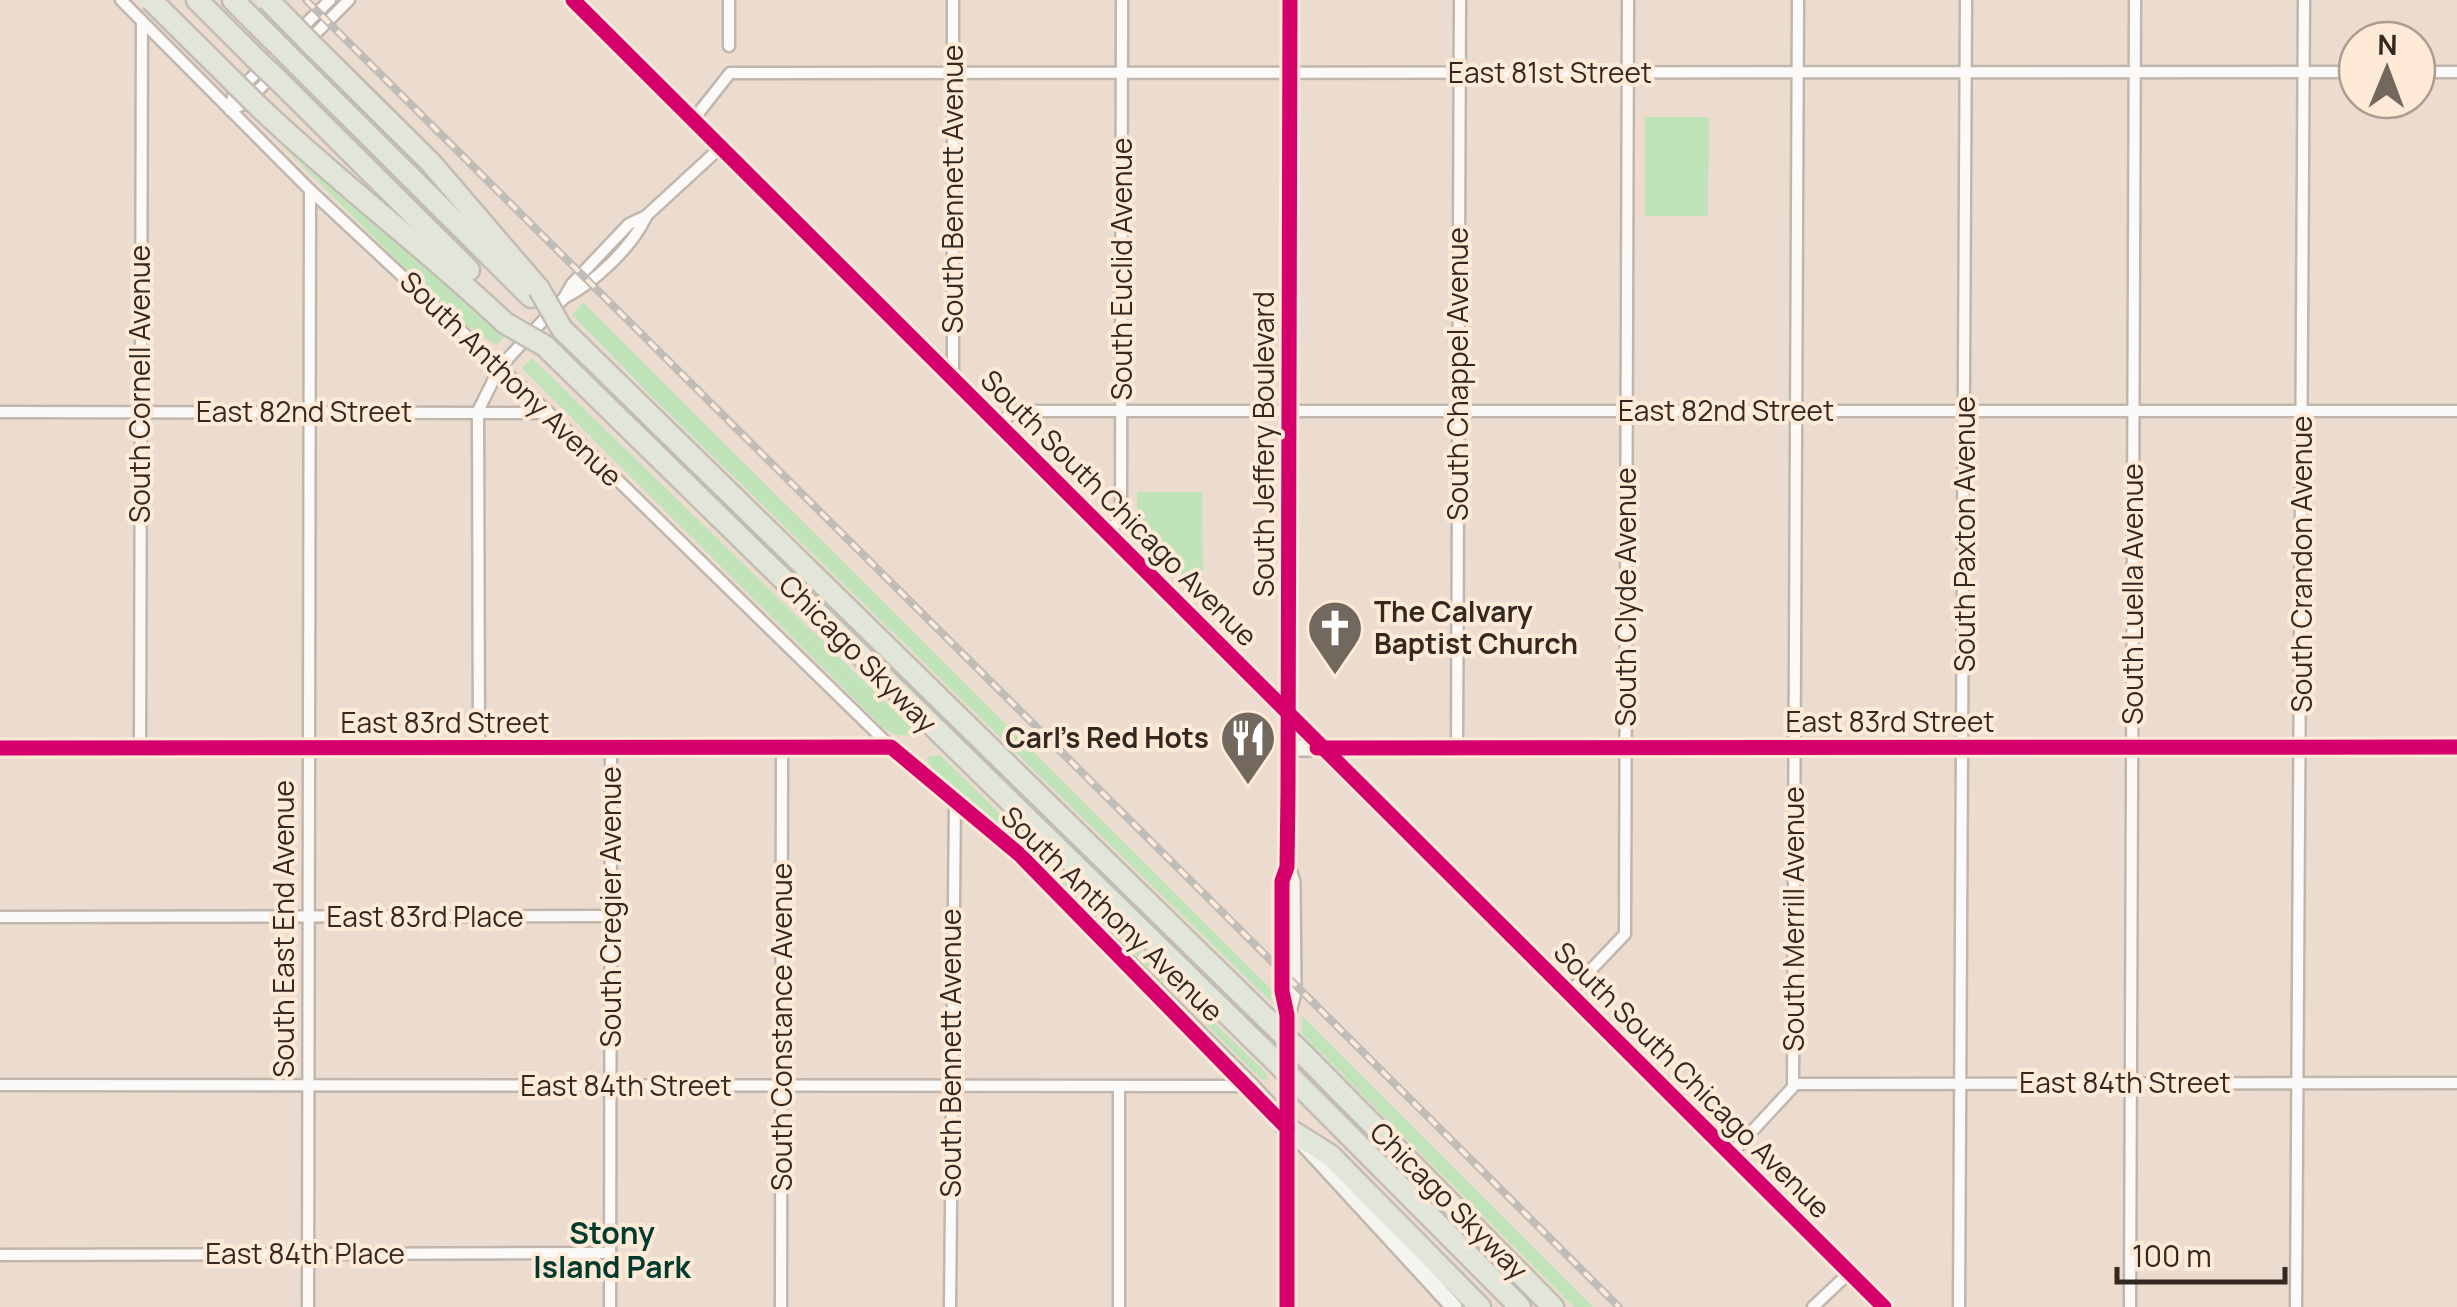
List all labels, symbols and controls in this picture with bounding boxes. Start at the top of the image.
north arrow [2337,20,2437,120]
text: N [2377,25,2398,63]
street label: South Bennett Avenue [933,45,971,333]
street label: East 81st Street [1448,53,1652,91]
street label: South Euclid Avenue [1102,138,1140,400]
street label: South Chappel Avenue [1438,227,1476,521]
street label: South Cornell Avenue [120,245,158,523]
street label: South Anthony Avenue [392,262,631,494]
street label: South Jeffery Boulevard [1244,291,1282,597]
street label: South South Chicago Avenue [973,361,1266,654]
street label: East 82nd Street [1618,391,1834,429]
street label: East 82nd Street [196,392,412,430]
street label: South Paxton Avenue [1945,396,1983,672]
street label: South Crandon Avenue [2282,416,2320,712]
street label: South Luella Avenue [2113,463,2151,725]
street label: South Clyde Avenue [1606,467,1644,727]
street label: Chicago Skyway [771,566,946,741]
place label: The Calvary Baptist Church [1374,592,1578,662]
church icon: The Calvary Baptist Church [1305,598,1365,677]
street label: East 83rd Street [1785,702,1995,740]
street label: East 83rd Street [340,703,550,741]
restaurant icon: Carl's Red Hots [1218,708,1278,787]
place label: Carl's Red Hots [1005,718,1209,756]
street label: South Cregier Avenue [591,766,629,1048]
street label: South East End Avenue [264,780,302,1078]
street label: South Merrill Avenue [1774,786,1812,1052]
street label: South Anthony Avenue [993,797,1232,1029]
street label: South Constance Avenue [762,863,800,1191]
street label: East 83rd Place [326,897,524,935]
street label: South Bennett Avenue [931,909,969,1197]
street label: South South Chicago Avenue [1546,933,1839,1226]
street label: East 84th Street [2019,1063,2231,1101]
street label: East 84th Street [520,1066,732,1104]
street label: Chicago Skyway [1362,1113,1537,1288]
district label: Stony Island Park [533,1212,692,1287]
scale bar [2117,1222,2284,1284]
street label: East 84th Place [205,1234,405,1272]
text: 100 m [2132,1235,2212,1276]

